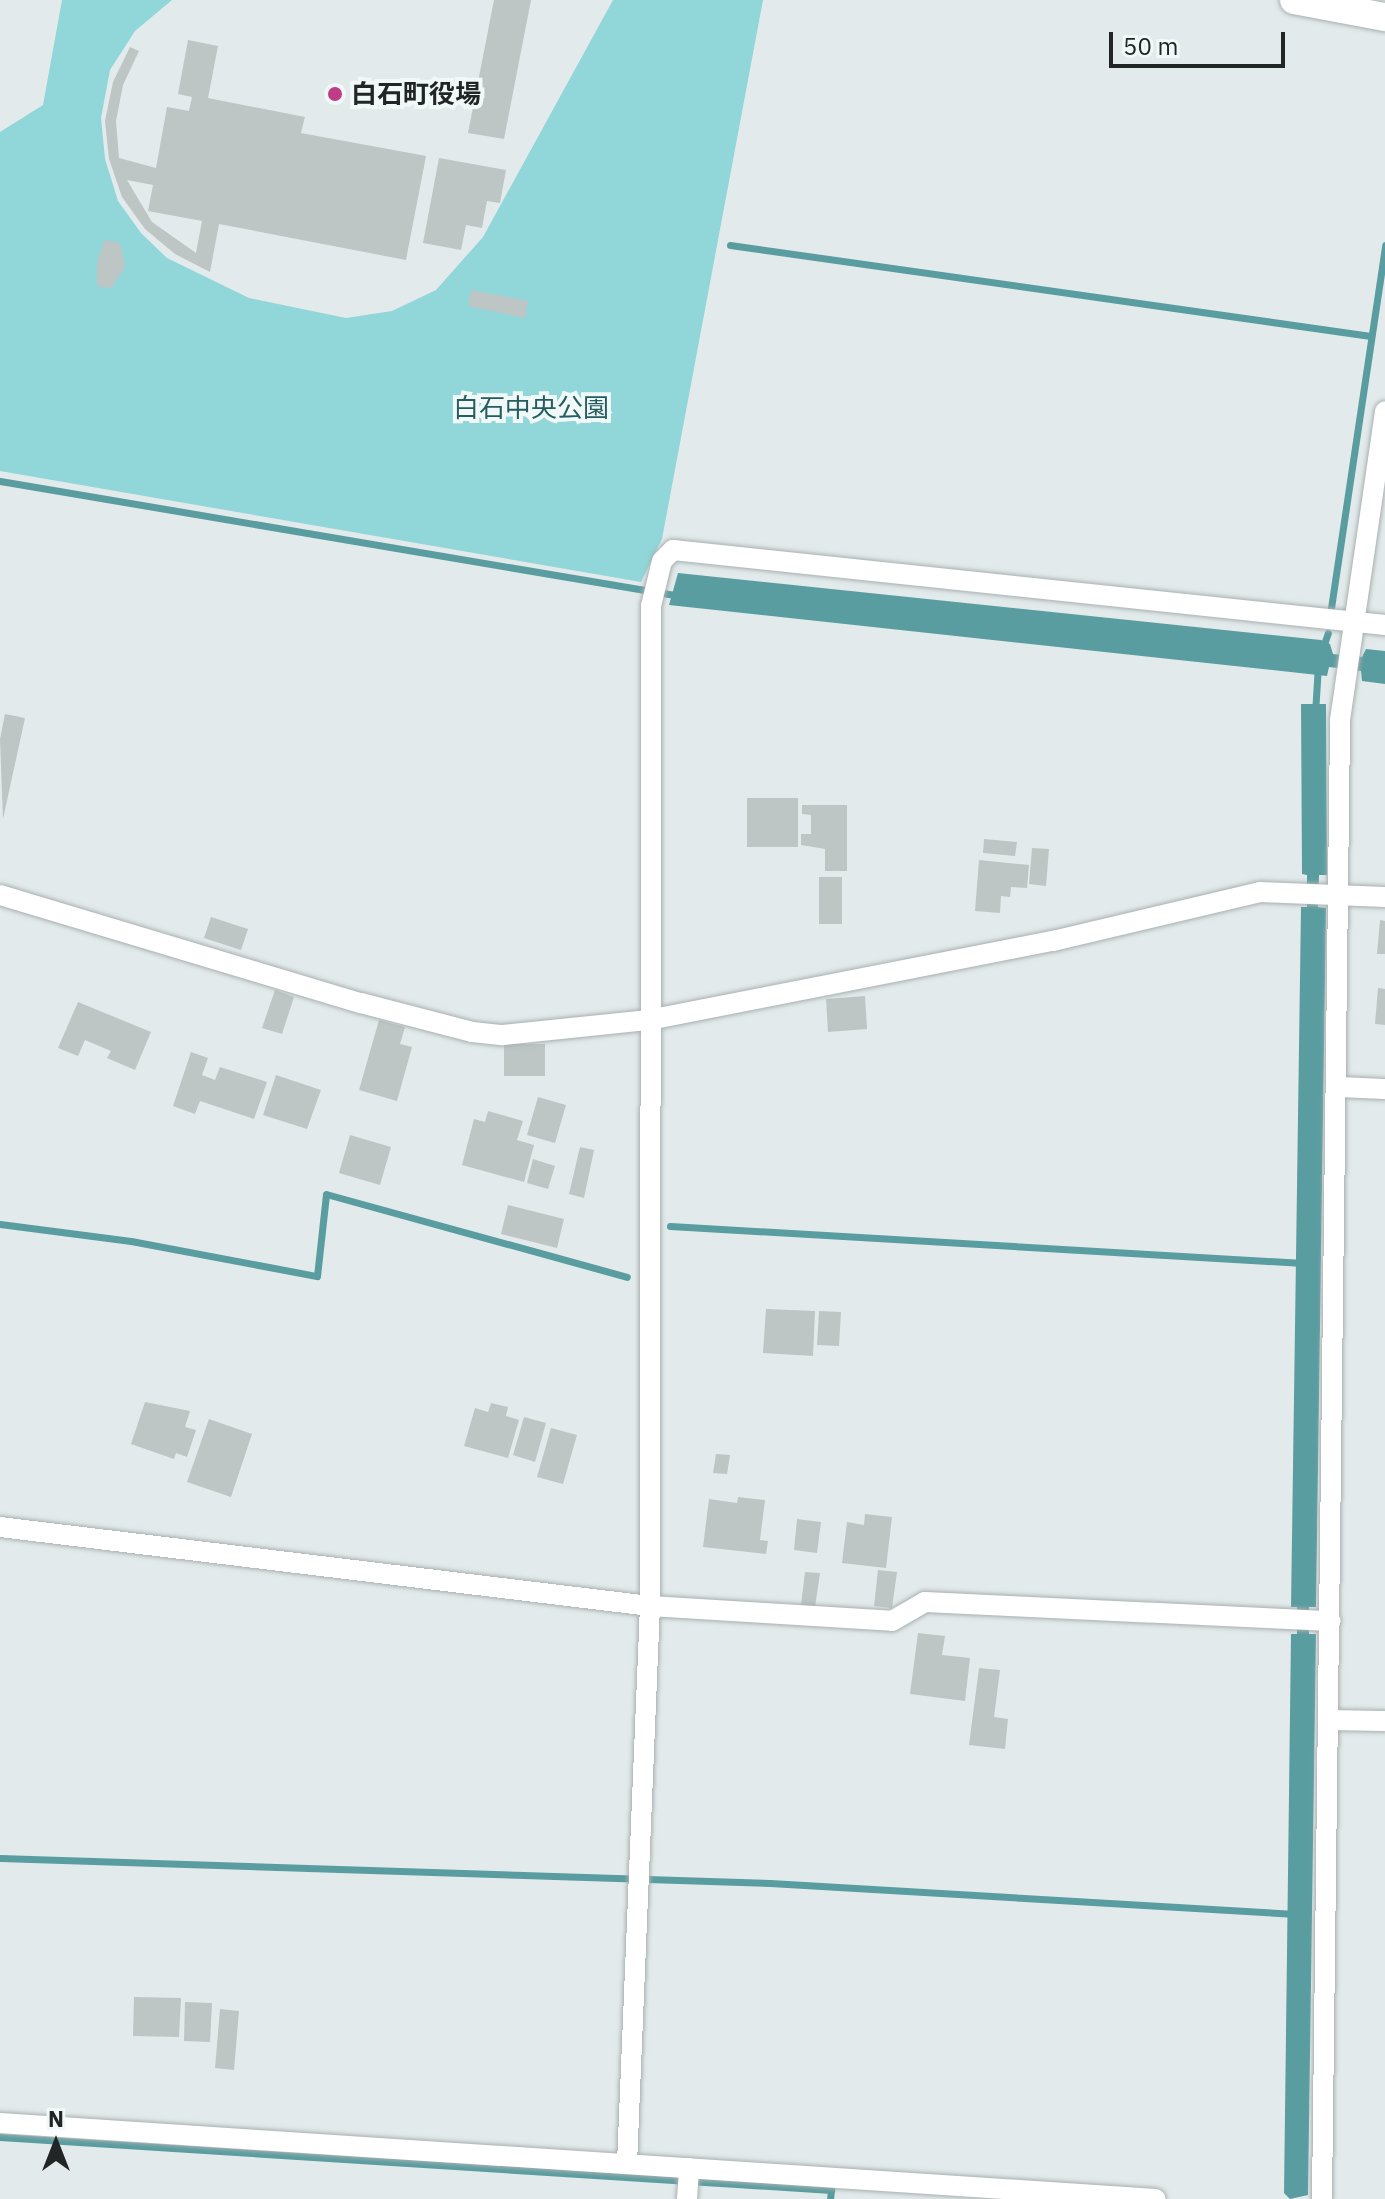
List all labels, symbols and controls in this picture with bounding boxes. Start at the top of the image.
scale bar [1113,16,1289,66]
text: 50 m [1123,30,1178,62]
place label: 白石町役場 [351,78,481,110]
marker: 白石町役場 [326,85,344,103]
park label: 白石中央公園 [453,392,609,424]
north arrow [16,2103,96,2183]
text: N [48,2104,64,2133]

